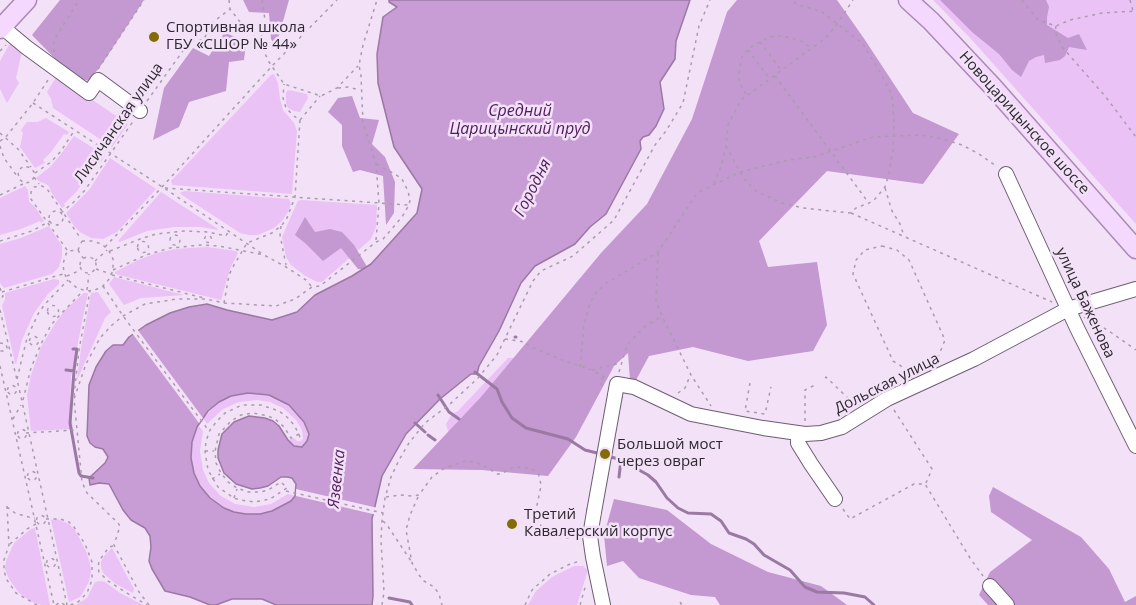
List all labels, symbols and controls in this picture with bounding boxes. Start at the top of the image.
place label: Спортивная школа ГБУ «СШОР № 44» [166,19,305,54]
marker: Спортивная школа ГБУ «СШОР № 44» [147,30,161,44]
street label: Новоцарицынское шоссе [955,48,1093,198]
street label: Лисичанская улица [71,59,167,187]
water label: Средний Царицынский пруд [449,101,591,139]
water label: Городня [510,156,556,220]
street label: улица Баженова [1052,245,1118,361]
street label: Дольская улица [831,350,943,418]
place label: Большой мост через овраг [617,436,723,471]
marker: Большой мост через овраг [598,447,612,461]
water label: Язвенка [324,449,350,509]
place label: Третий Кавалерский корпус [524,506,672,541]
marker: Третий Кавалерский корпус [505,517,519,531]

